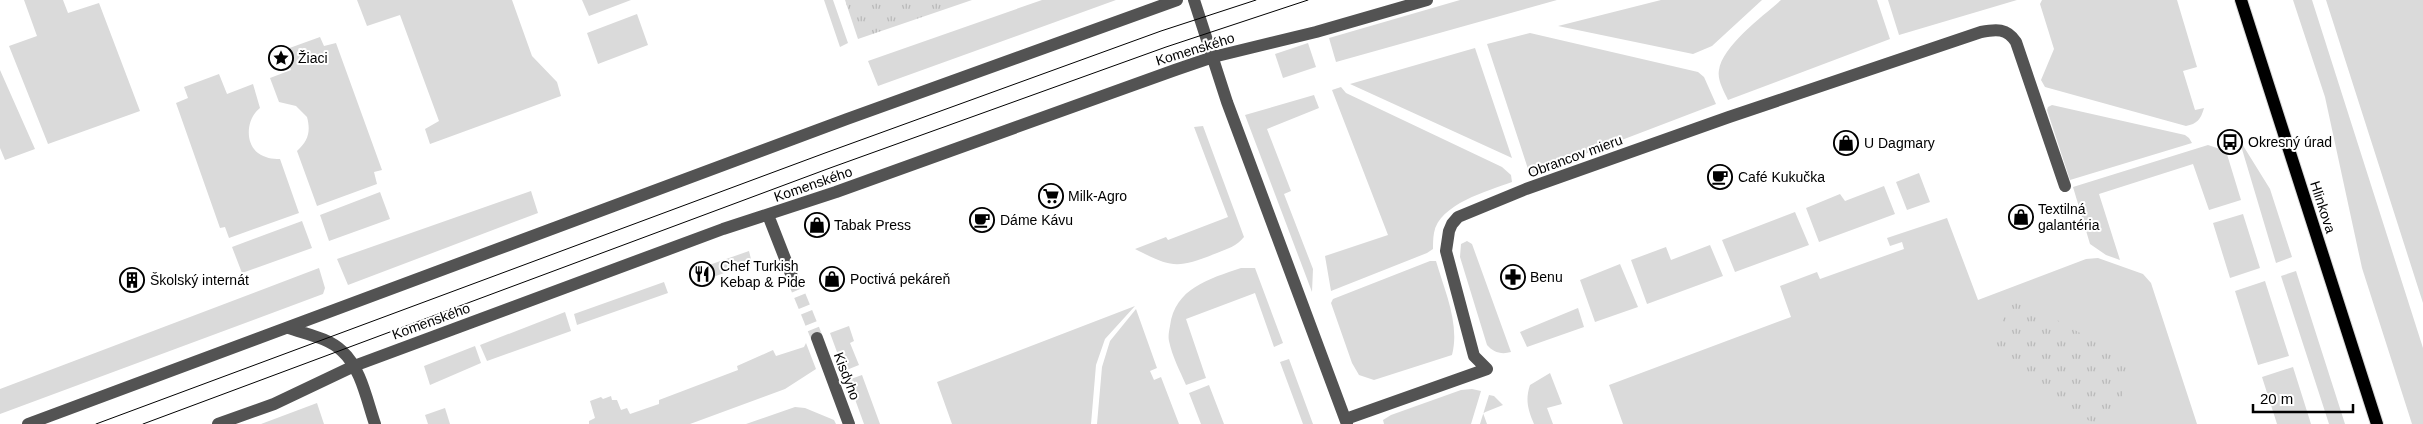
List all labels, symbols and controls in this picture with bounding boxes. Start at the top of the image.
street label: Komenského [1154,29,1237,69]
place icon: Žiaci [268,45,294,71]
place label: Žiaci [298,50,328,66]
bus stop icon: Okresný úrad [2217,129,2243,155]
shop icon: U Dagmary [1833,130,1859,156]
street label: Obrancov mieru [1525,131,1625,181]
place label: Okresný úrad [2248,134,2332,150]
place label: U Dagmary [1864,135,1935,151]
street label: Komenského [772,163,854,205]
cafe icon: Café Kukučka [1707,164,1733,190]
place label: Café Kukučka [1738,169,1825,185]
street label: Hlinkova [2307,179,2339,235]
supermarket icon: Milk-Agro [1038,183,1064,209]
place label: Milk-Agro [1068,188,1127,204]
place label: Textilná galantéria [2038,201,2100,233]
shop icon: Textilná galantéria [2008,204,2034,230]
cafe icon: Dáme Kávu [969,207,995,233]
shop icon: Tabak Press [804,212,830,238]
place label: Dáme Kávu [1000,212,1073,228]
place label: Tabak Press [834,217,911,233]
place label: Chef Turkish Kebap & Pide [720,258,806,290]
restaurant icon: Chef Turkish Kebap & Pide [689,261,715,287]
pharmacy icon: Benu [1500,264,1526,290]
shop icon: Poctivá pekáreň [819,266,845,292]
building icon: Školský internát [119,267,145,293]
place label: Benu [1530,269,1563,285]
place label: Poctivá pekáreň [850,271,950,287]
place label: Školský internát [150,272,249,288]
street label: Komenského [390,299,472,342]
street label: Kisdyho [831,350,863,402]
scale bar [2253,382,2353,414]
text: 20 m [2260,390,2293,407]

